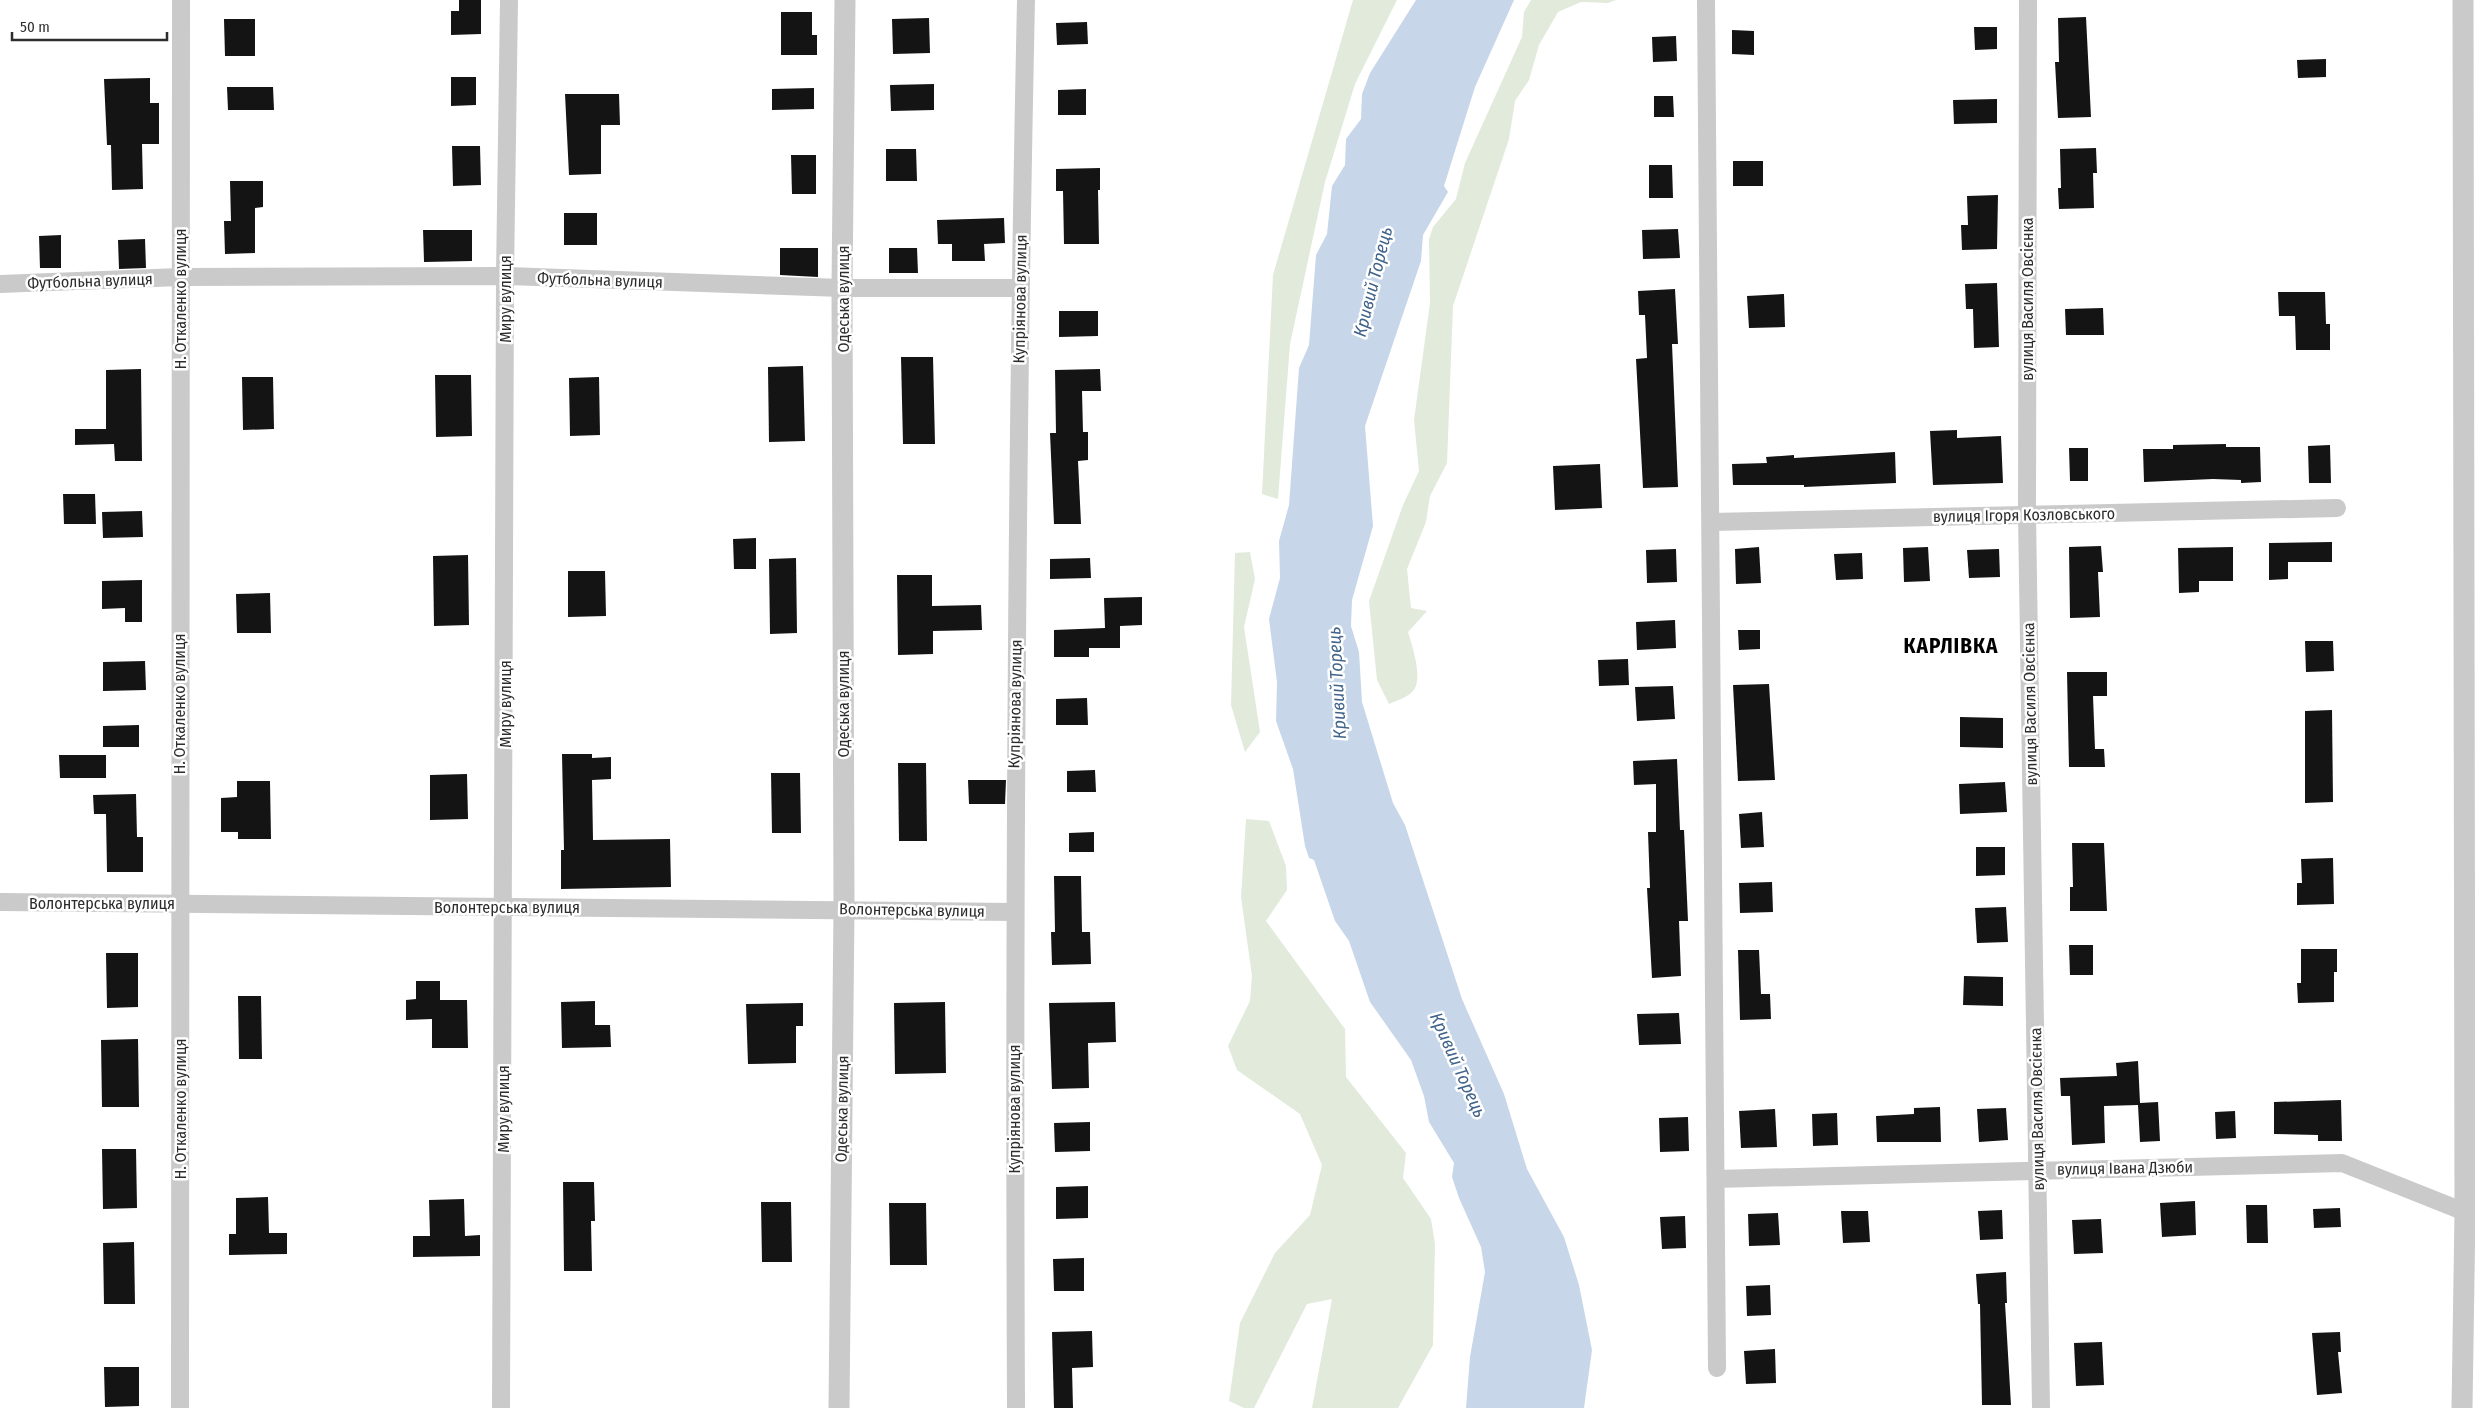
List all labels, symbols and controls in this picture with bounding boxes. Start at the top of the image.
scale bar [12,10,168,42]
text: 50 m [20,18,50,36]
street label: вулиця Василя Овсієнка [2018,217,2037,381]
water label: Кривий Торець [1349,225,1397,339]
street label: Н. Откаленко вулиця [171,229,190,369]
street label: Купріянова вулиця [1009,234,1031,364]
street label: Одеська вулиця [834,246,853,352]
street label: Миру вулиця [496,255,515,343]
street label: Футбольна вулиця [537,268,663,292]
street label: Футбольна вулиця [27,269,153,293]
street label: вулиця Ігоря Козловського [1933,504,2115,526]
street label: вулиця Василя Овсієнка [2019,622,2041,786]
water label: Кривий Торець [1323,626,1351,740]
district label: КАРЛІВКА [1904,633,1998,659]
street label: Н. Откаленко вулиця [170,634,189,774]
street label: Купріянова вулиця [1004,639,1026,769]
street label: Одеська вулиця [834,651,853,757]
street label: Миру вулиця [496,660,515,748]
street label: Волонтерська вулиця [29,894,175,913]
street label: Волонтерська вулиця [434,898,580,917]
street label: Волонтерська вулиця [839,899,985,921]
water label: Кривий Торець [1425,1009,1491,1121]
street label: вулиця Василя Овсієнка [2026,1027,2048,1191]
street label: Н. Откаленко вулиця [171,1039,190,1179]
street label: Купріянова вулиця [1005,1045,1024,1173]
street label: Одеська вулиця [832,1055,852,1163]
street label: Миру вулиця [494,1065,513,1153]
street label: вулиця Івана Дзюби [2057,1157,2193,1179]

